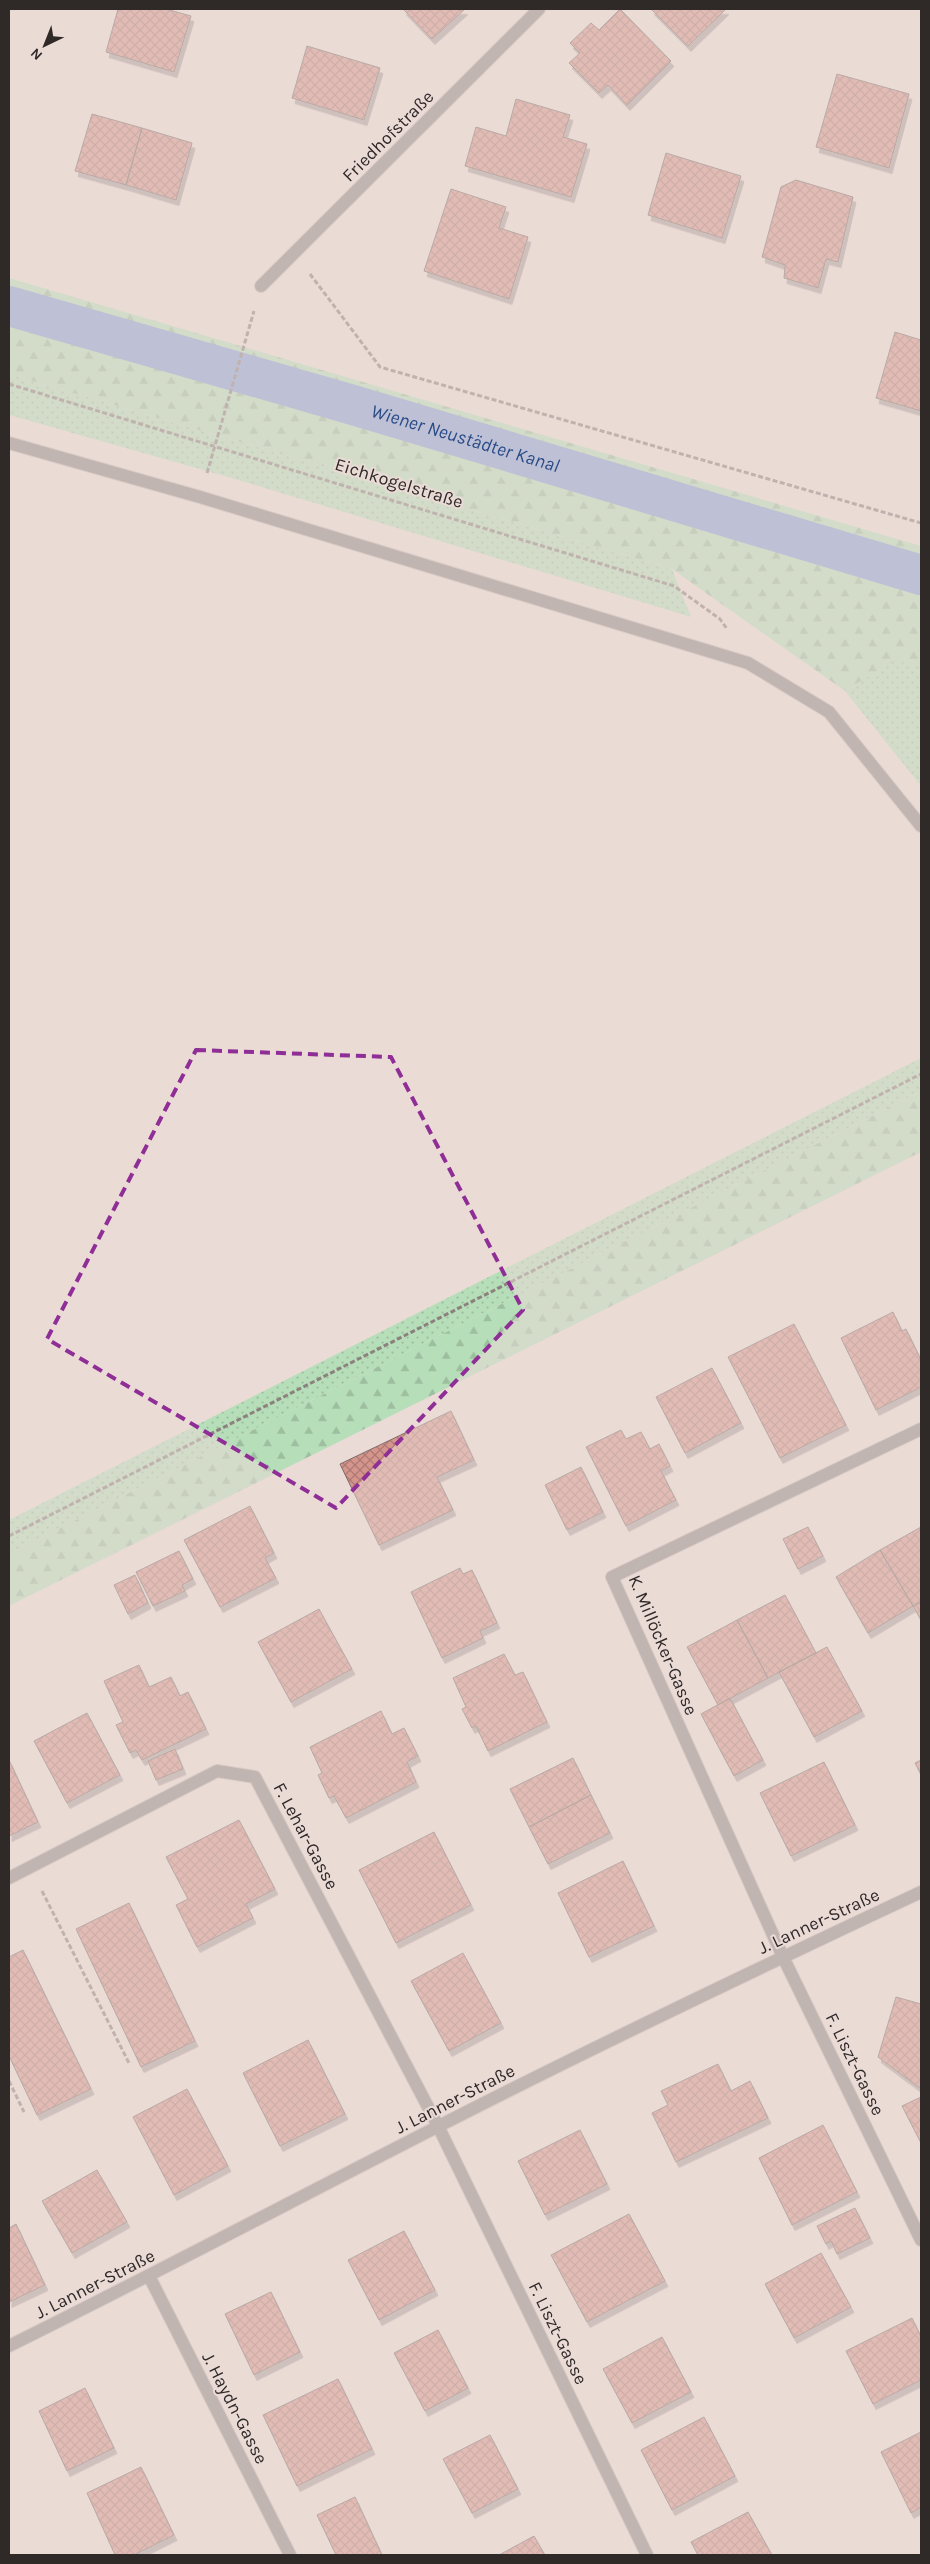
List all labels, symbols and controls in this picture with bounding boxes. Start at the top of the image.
north arrow [20,20,70,70]
text: N [27,44,46,64]
street label: Friedhofstraße [338,86,438,186]
water label: Wiener Neustädter Kanal [368,400,562,477]
street label: Eichkogelstraße [332,453,466,513]
street label: K. Millöcker-Gasse [624,1572,702,1718]
street label: F. Lehar-Gasse [269,1779,343,1893]
street label: J. Lanner-Straße [755,1883,883,1959]
street label: F. Liszt-Gasse [821,2009,889,2119]
street label: J. Lanner-Straße [392,2059,518,2139]
street label: J. Lanner-Straße [32,2244,158,2324]
street label: F. Liszt-Gasse [524,2278,592,2388]
street label: J. Haydn-Gasse [197,2348,273,2468]

